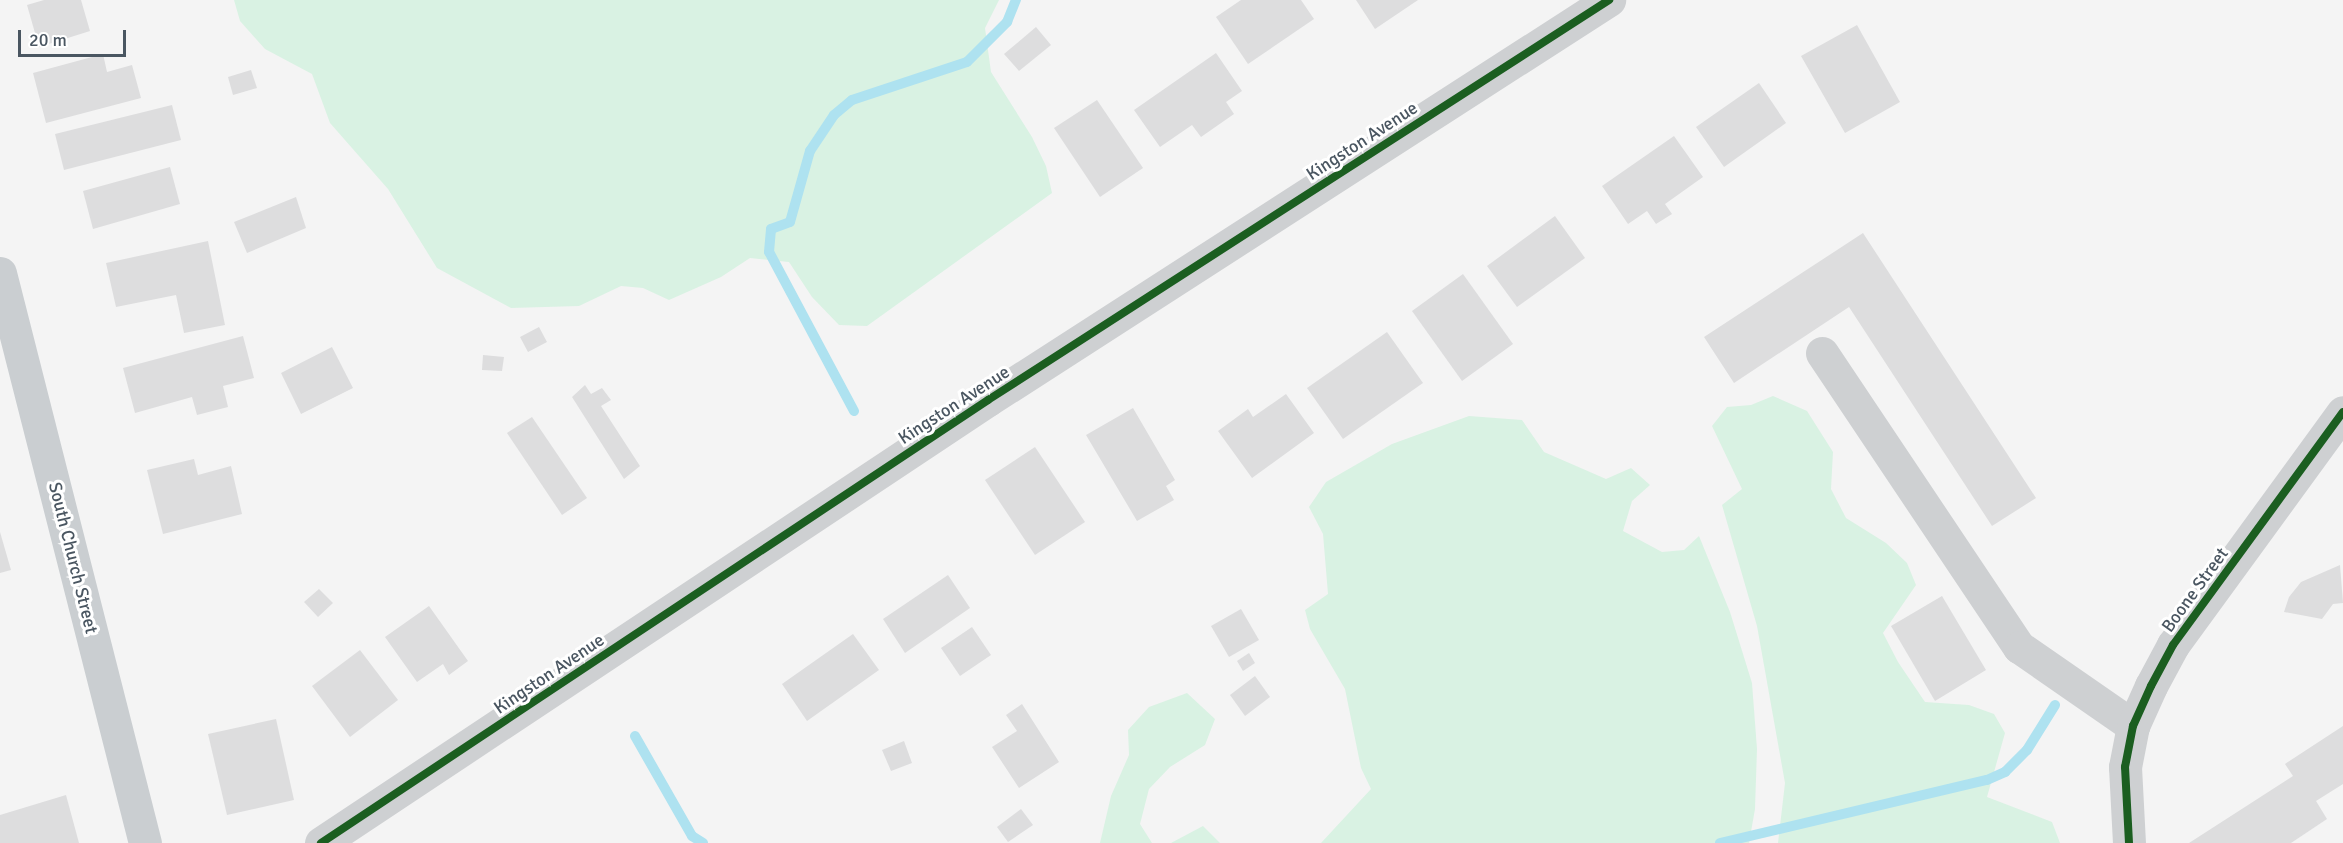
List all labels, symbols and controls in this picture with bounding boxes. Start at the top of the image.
scale bar [21,18,129,56]
text: 20 m [29,29,67,51]
street label: Kingston Avenue [1302,97,1422,185]
street label: Kingston Avenue [894,361,1014,449]
street label: South Church Street [44,480,102,636]
street label: Boone Street [2157,543,2233,637]
street label: Kingston Avenue [490,629,608,719]

